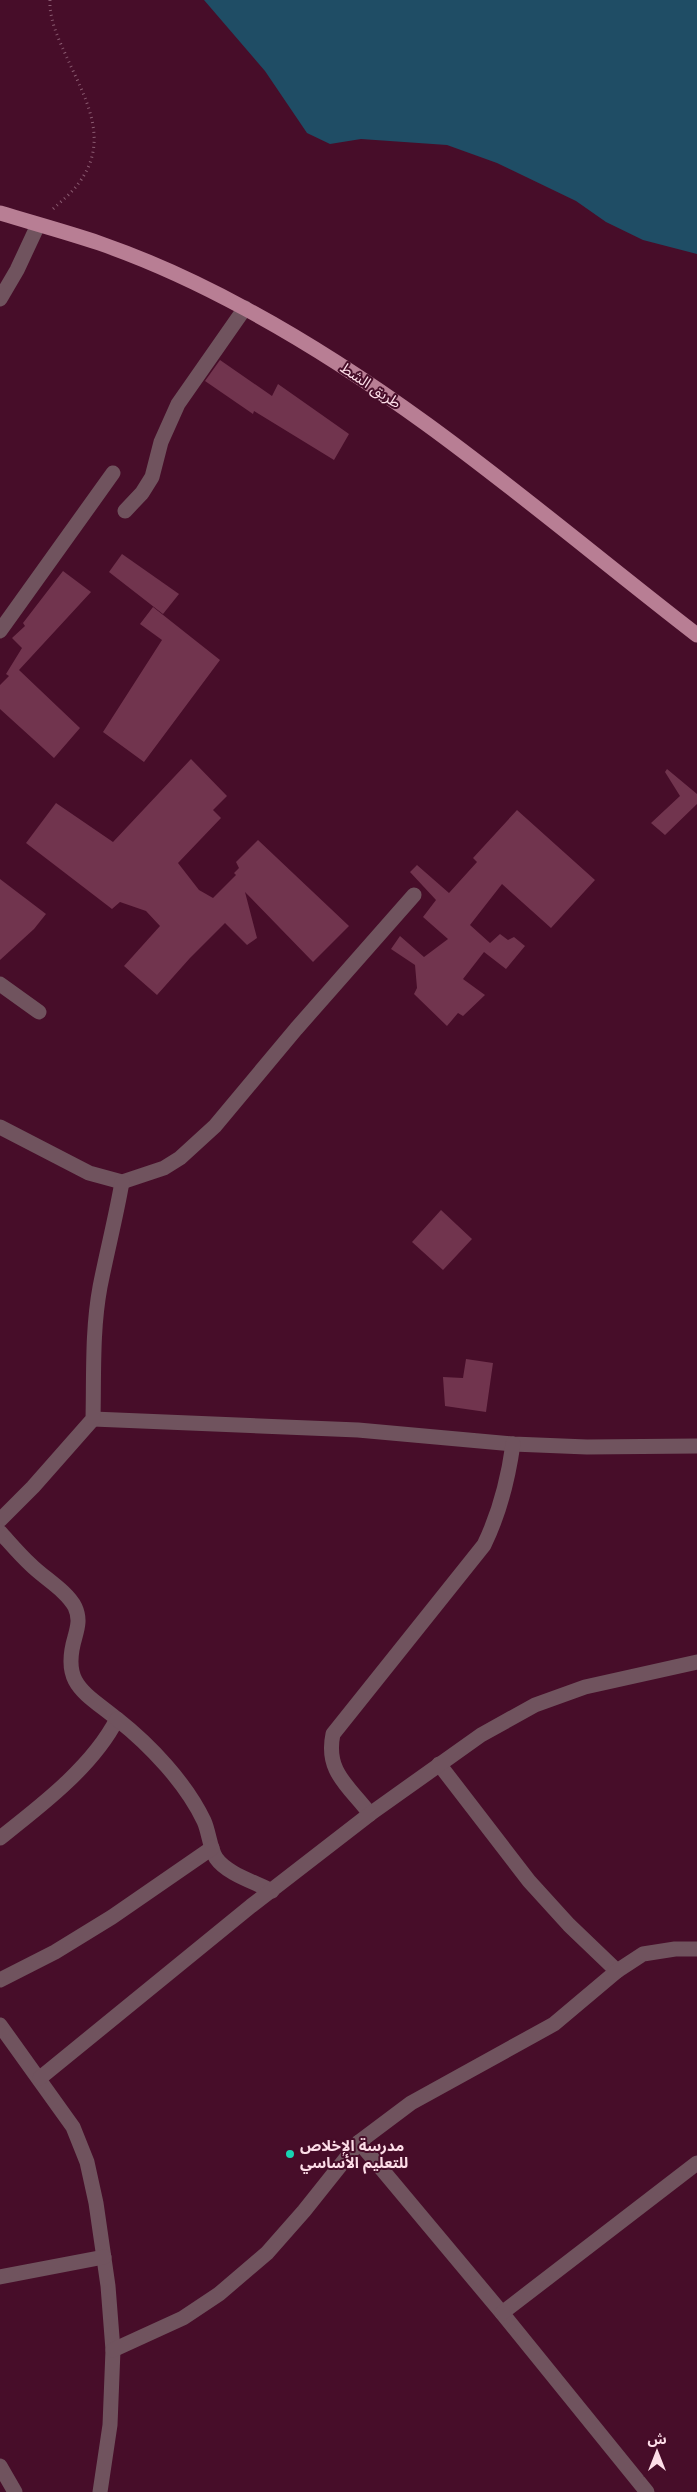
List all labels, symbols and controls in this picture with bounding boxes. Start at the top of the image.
street label: طريق الشط [336,359,404,413]
place label: مدرسة الإخلاص للتعليم الأساسي [300,2137,408,2174]
marker: مدرسة الإخلاص للتعليم الأساسي [284,2148,296,2160]
north arrow [632,2427,682,2477]
text: ش [647,2431,667,2447]

